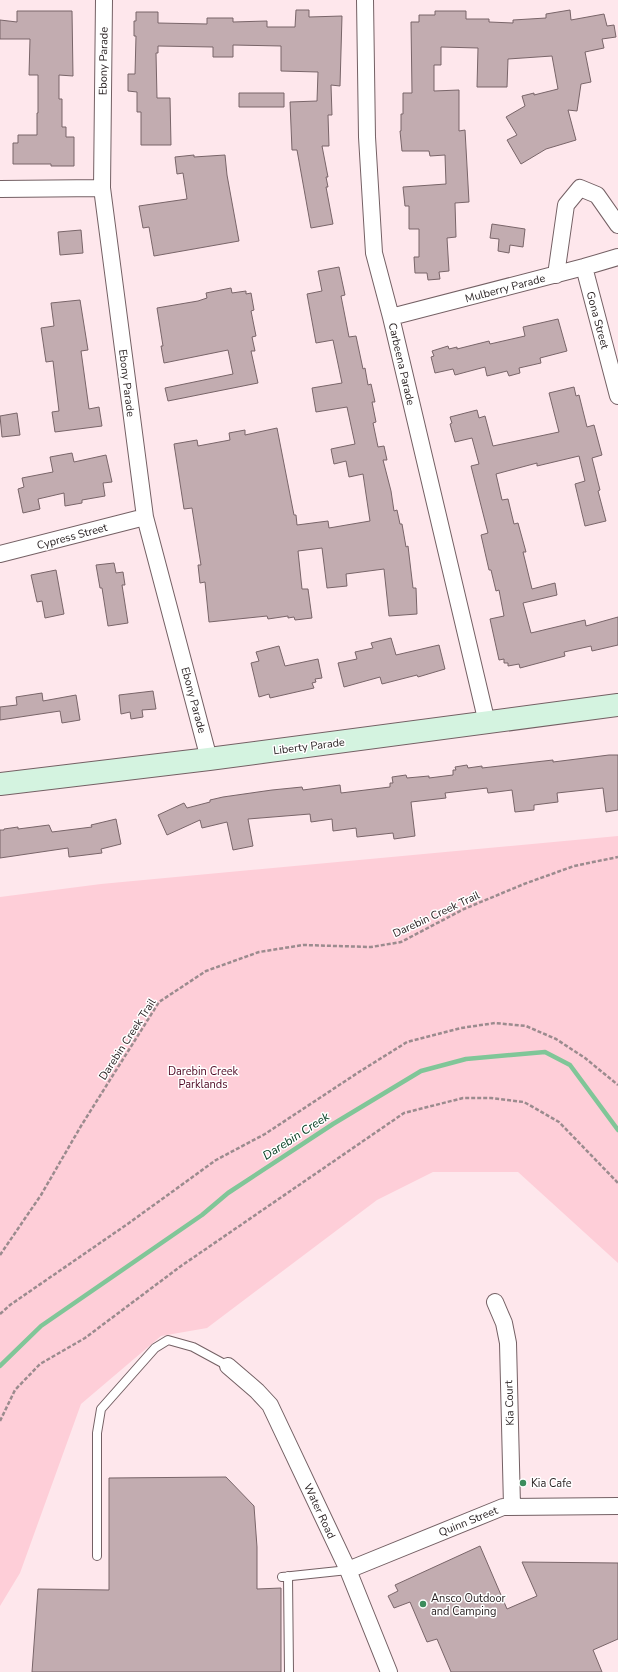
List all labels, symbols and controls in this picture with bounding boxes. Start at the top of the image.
street label: Ebony Parade [95,27,112,95]
street label: Mulberry Parade [463,271,547,306]
street label: Gona Street [583,290,612,351]
street label: Carbeena Parade [385,321,418,407]
street label: Ebony Parade [115,348,138,418]
street label: Cypress Street [35,520,109,553]
street label: Ebony Parade [177,665,210,735]
street label: Liberty Parade [272,735,346,758]
street label: Darebin Creek Trail [390,887,483,941]
street label: Darebin Creek Trail [95,995,160,1083]
park label: Darebin Creek Parklands [168,1064,239,1092]
water label: Darebin Creek [260,1108,333,1164]
street label: Kia Court [501,1380,518,1426]
place label: Kia Cafe [531,1476,572,1491]
marker: Kia Cafe [518,1478,528,1488]
street label: Water Road [300,1481,339,1541]
street label: Quinn Street [436,1503,500,1540]
place label: Ansco Outdoor and Camping [431,1591,506,1619]
marker: Ansco Outdoor and Camping [418,1599,428,1609]

